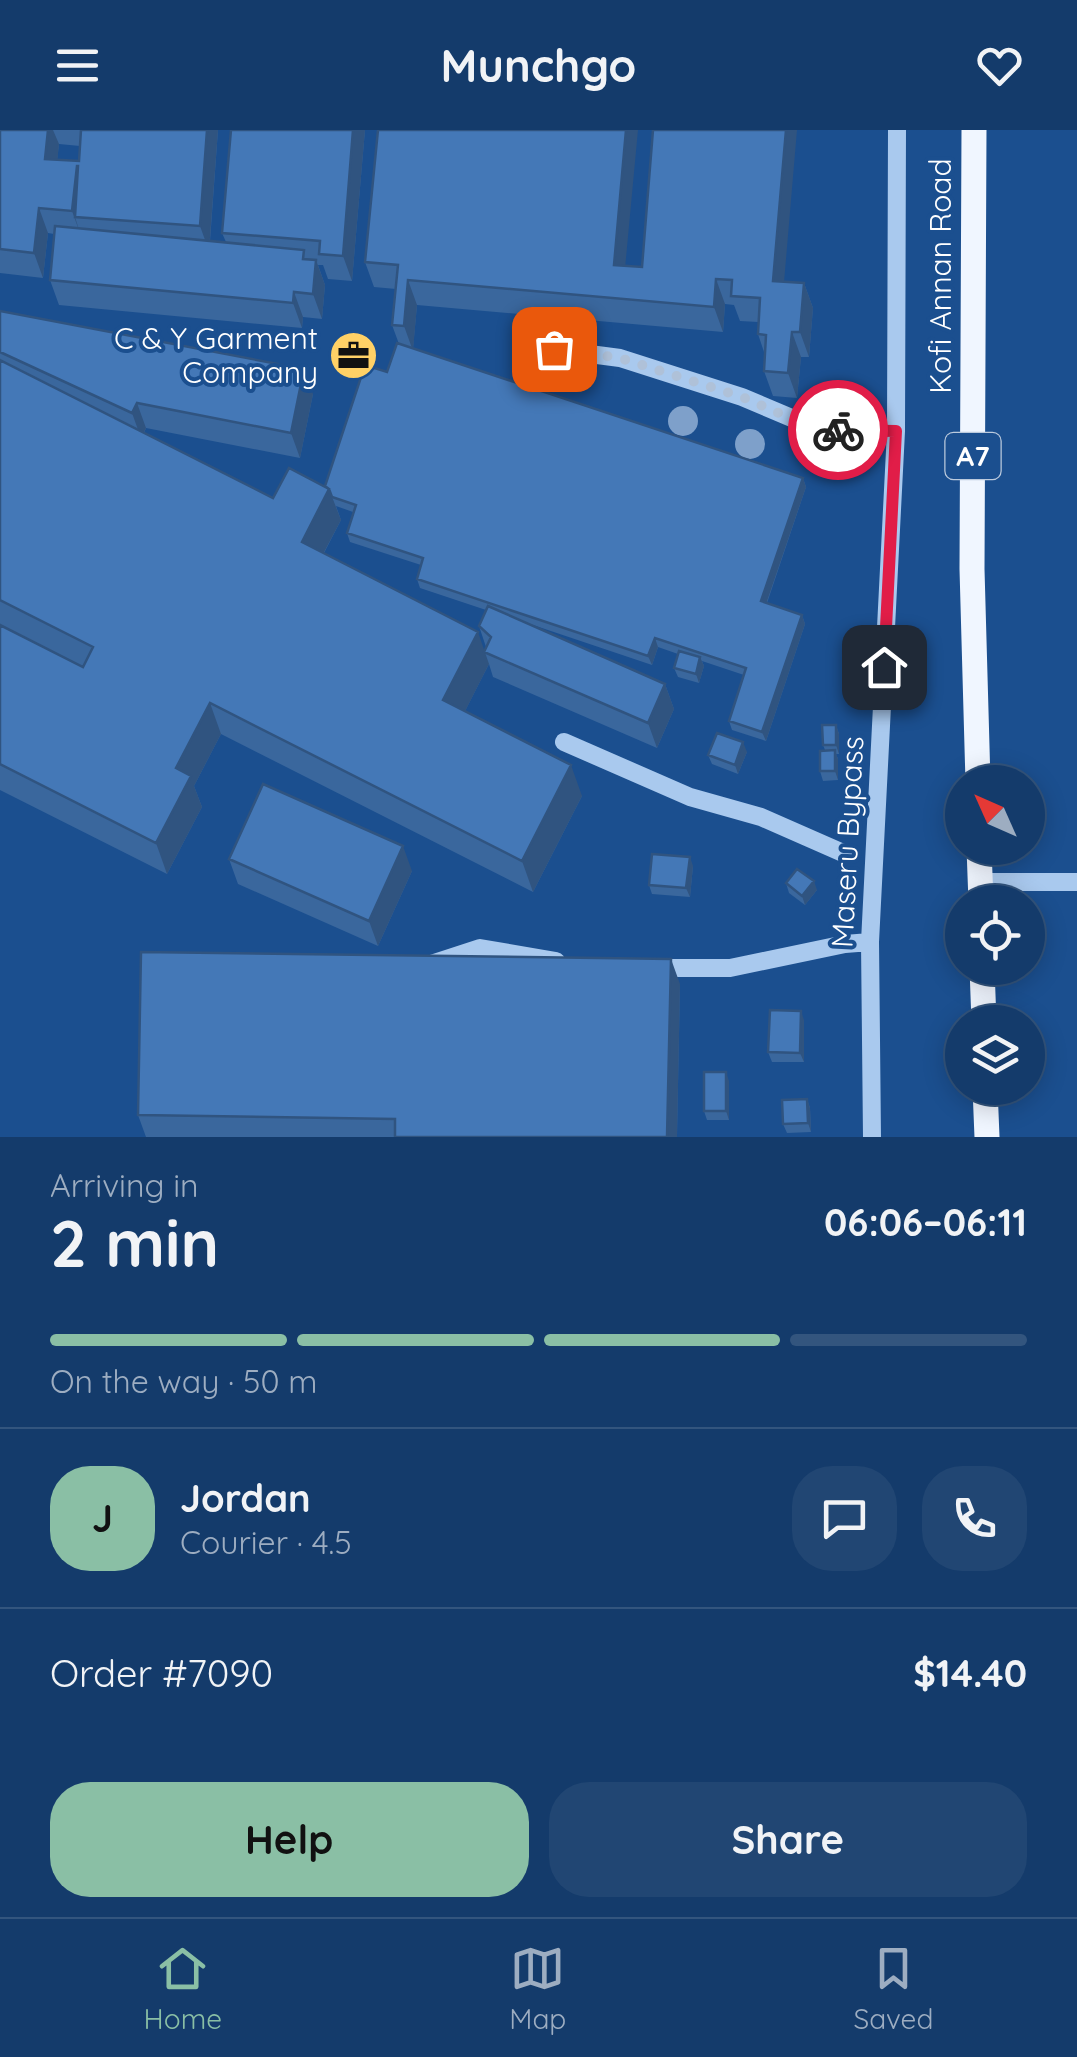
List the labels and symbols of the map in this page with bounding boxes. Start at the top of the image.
street label: Kofi Annan Road [921,158,959,394]
pin [512,307,597,392]
place label: C & Y Garment Company [114,319,318,391]
office icon: C & Y Garment Company [327,330,379,382]
courier [788,380,888,480]
road number: A7 [946,433,1000,479]
pin [842,625,927,710]
street label: Maseru Bypass [822,735,872,949]
north arrow [945,765,1045,865]

